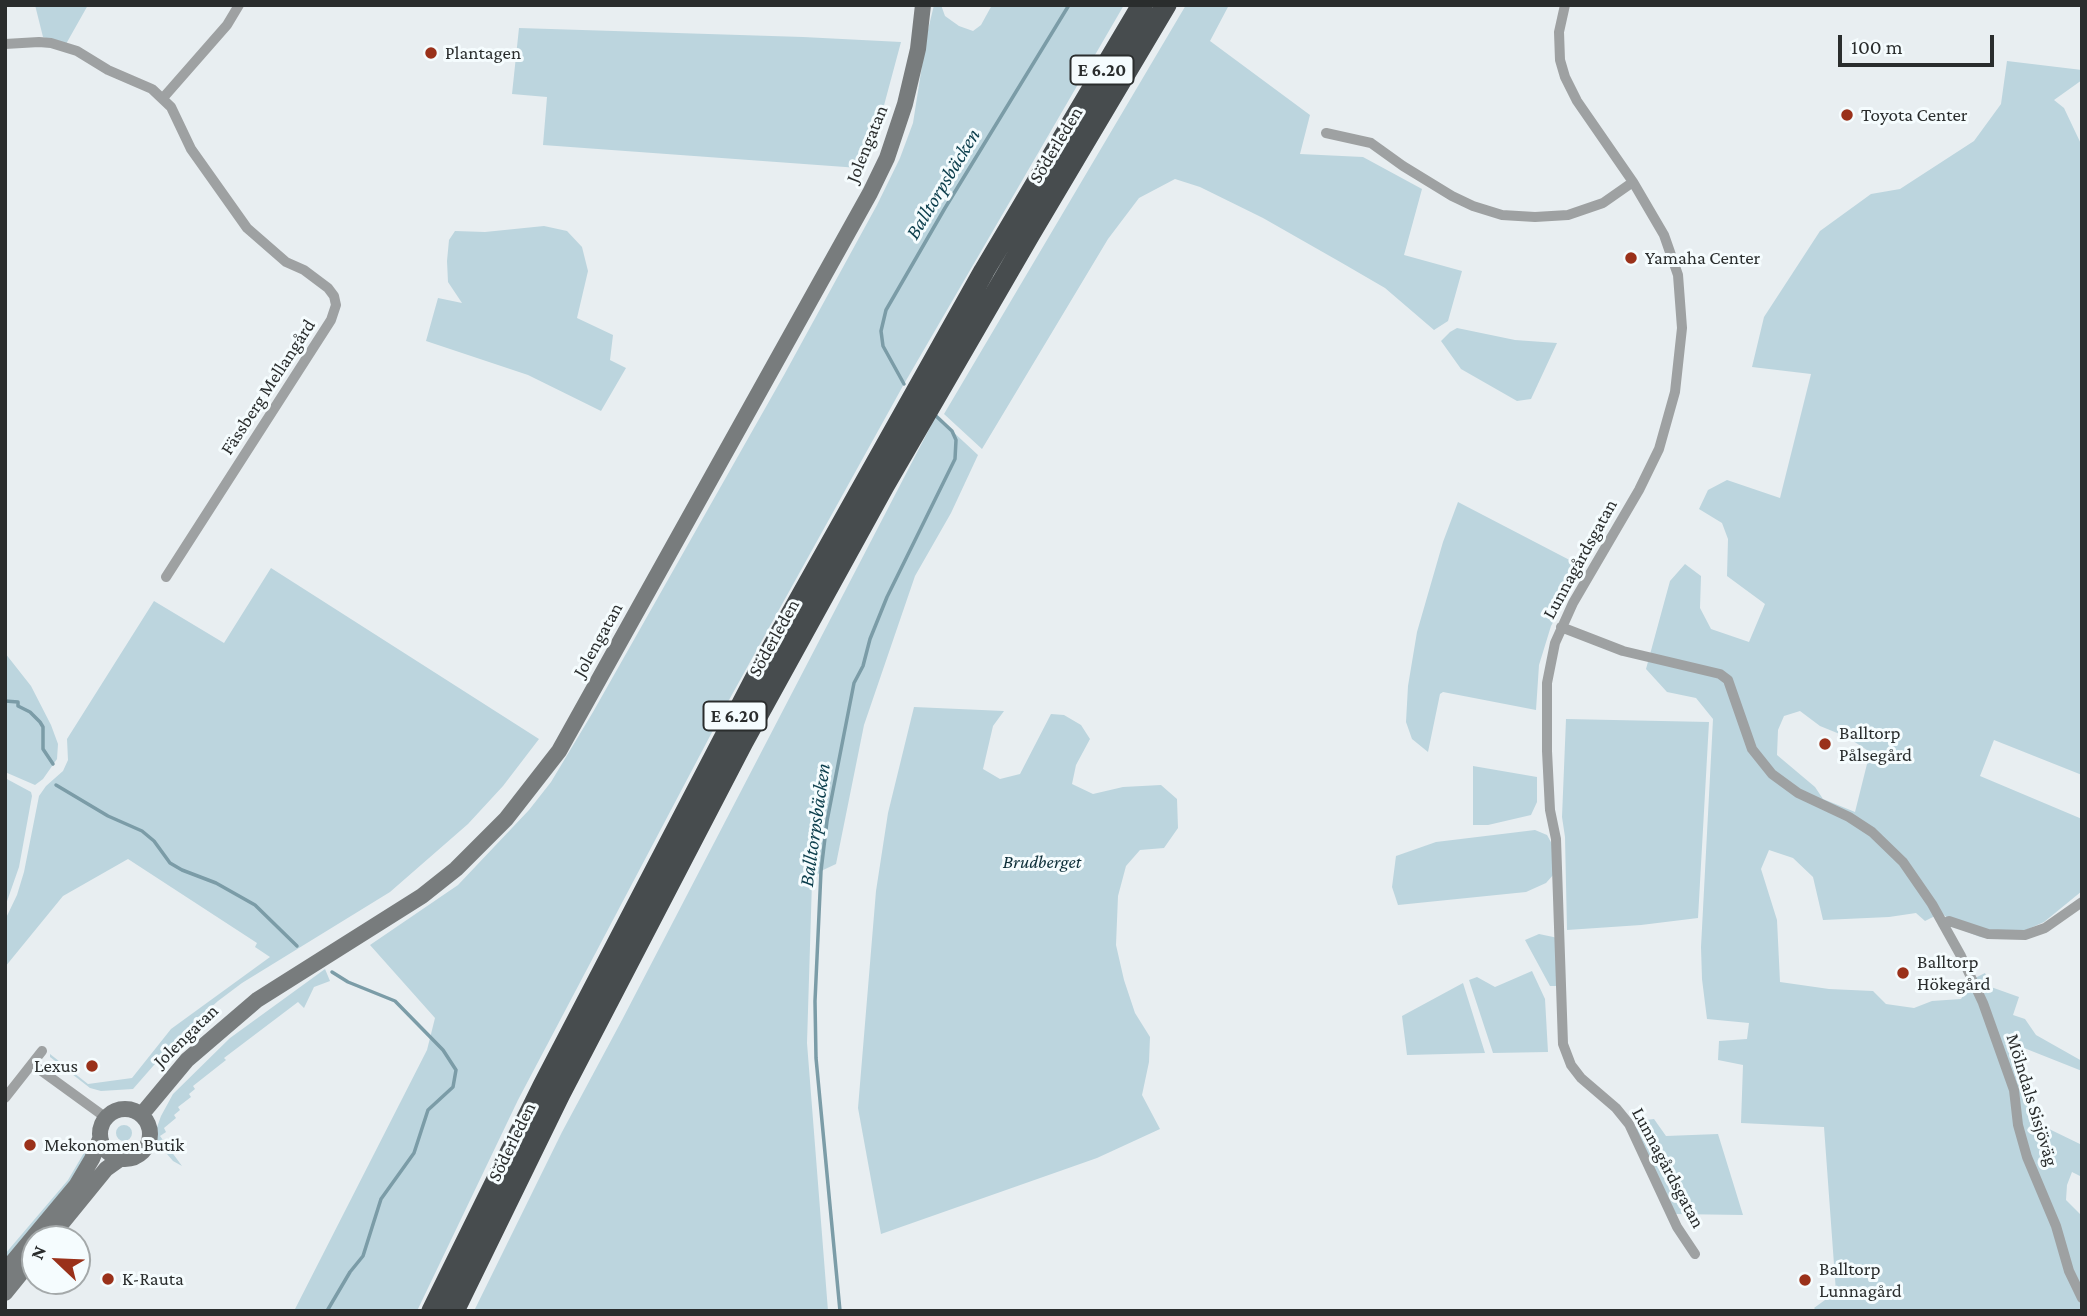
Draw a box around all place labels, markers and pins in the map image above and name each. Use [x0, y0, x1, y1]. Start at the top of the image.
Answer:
place label: Plantagen [445, 42, 521, 64]
marker: Plantagen [423, 45, 439, 61]
place label: Toyota Center [1861, 104, 1967, 126]
marker: Toyota Center [1839, 107, 1855, 123]
place label: Yamaha Center [1645, 247, 1760, 269]
marker: Yamaha Center [1623, 250, 1639, 266]
place label: Balltorp Pålsegård [1839, 722, 1912, 766]
marker: Balltorp Pålsegård [1817, 736, 1833, 752]
place label: Balltorp Hökegård [1917, 951, 1990, 995]
marker: Balltorp Hökegård [1895, 965, 1911, 981]
place label: Lexus [34, 1055, 78, 1077]
marker: Lexus [84, 1058, 100, 1074]
place label: Mekonomen Butik [44, 1134, 184, 1156]
marker: Mekonomen Butik [22, 1137, 38, 1153]
place label: Balltorp Lunnagård [1819, 1258, 1902, 1302]
place label: K-Rauta [122, 1268, 184, 1290]
marker: K-Rauta [100, 1271, 116, 1287]
marker: Balltorp Lunnagård [1797, 1272, 1813, 1288]

